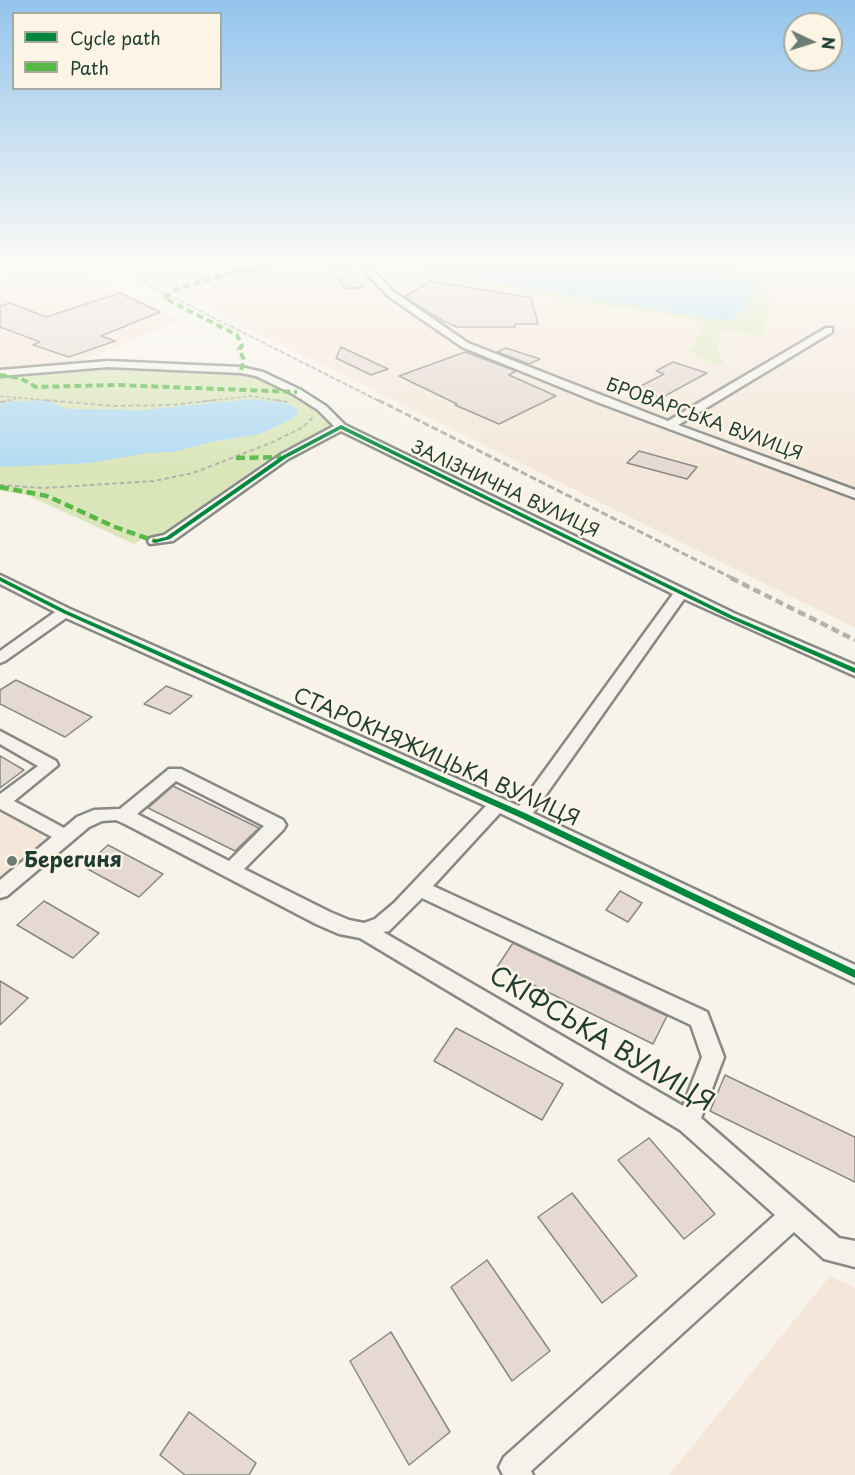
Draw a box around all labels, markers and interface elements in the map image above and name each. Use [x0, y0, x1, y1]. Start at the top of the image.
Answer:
legend [12, 12, 222, 90]
north arrow [783, 12, 843, 72]
text: Cycle path [70, 24, 161, 51]
text: N [817, 36, 841, 50]
text: Path [70, 54, 109, 81]
street label: БРОВАРСЬКА ВУЛИЦЯ [603, 374, 805, 466]
street label: ЗАЛІЗНИЧНА ВУЛИЦЯ [408, 437, 602, 543]
street label: СТАРОКНЯЖИЦЬКА ВУЛИЦЯ [289, 683, 583, 833]
place label: Берегиня [24, 848, 122, 874]
marker: Берегиня [5, 854, 19, 868]
street label: СКІФСЬКА ВУЛИЦЯ [483, 961, 719, 1119]

